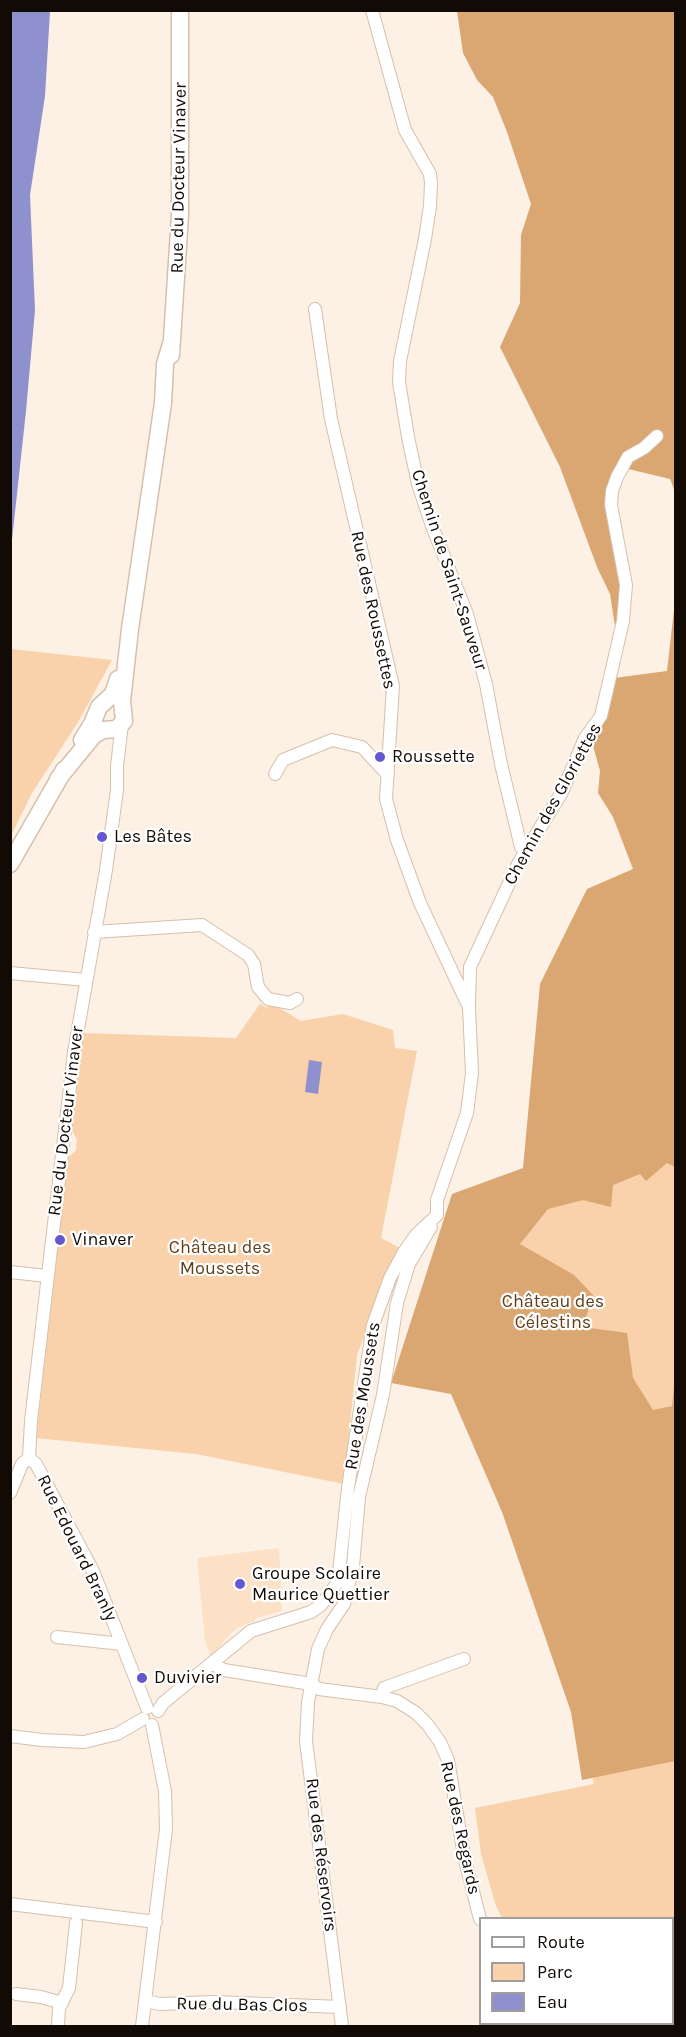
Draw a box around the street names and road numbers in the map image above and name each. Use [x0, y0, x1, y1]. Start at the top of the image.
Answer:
street label: Rue du Docteur Vinaver [167, 82, 191, 274]
street label: Chemin de Saint-Sauveur [406, 467, 492, 673]
street label: Rue des Roussettes [346, 529, 400, 691]
street label: Chemin des Gloriettes [499, 719, 607, 889]
street label: Rue du Docteur Vinaver [44, 1025, 88, 1217]
street label: Rue des Moussets [341, 1321, 385, 1471]
street label: Rue Edouard Branly [32, 1471, 122, 1625]
street label: Rue des Regards [435, 1759, 485, 1897]
street label: Rue des Réservoirs [301, 1777, 341, 1933]
street label: Rue du Bas Clos [176, 1993, 308, 2017]

